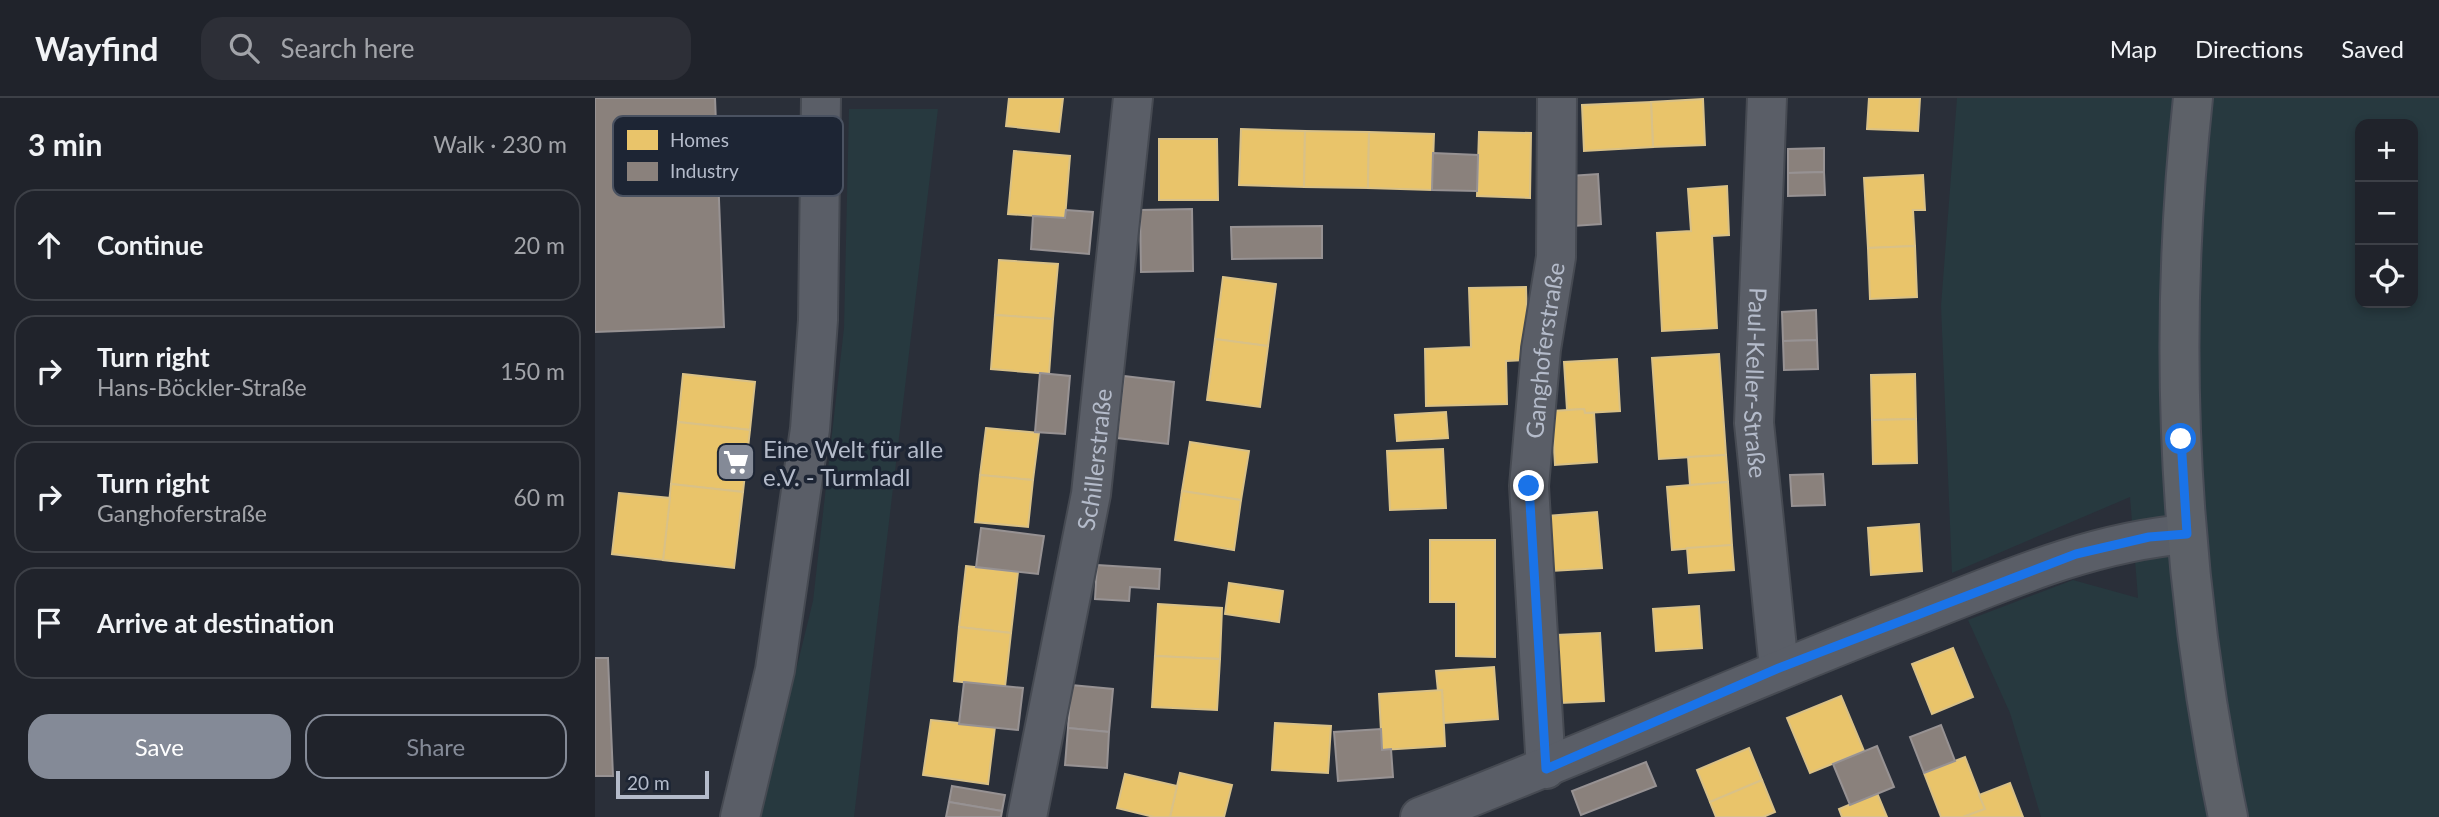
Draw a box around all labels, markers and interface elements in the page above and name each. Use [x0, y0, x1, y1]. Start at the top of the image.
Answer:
search box [201, 17, 691, 80]
text: Wayfind [35, 28, 159, 68]
icon: search [225, 29, 263, 67]
text: Search here [281, 32, 415, 64]
text: Map [2110, 34, 2157, 63]
text: Directions [2195, 34, 2303, 63]
text: Saved [2341, 34, 2404, 63]
legend [613, 116, 843, 196]
map controls [2355, 119, 2418, 308]
button: + [2355, 119, 2418, 182]
text: 3 min [28, 126, 102, 162]
text: Homes [670, 128, 729, 151]
text: Walk · 230 m [433, 130, 567, 158]
text: Industry [670, 159, 739, 182]
button: − [2355, 182, 2418, 245]
icon: ahead [30, 226, 68, 264]
text: Continue [97, 229, 203, 261]
text: 20 m [514, 231, 565, 259]
button: locate [2355, 245, 2418, 308]
street label: Ganghoferstraße [1519, 260, 1569, 440]
street label: Paul-Keller-Straße [1740, 287, 1774, 479]
text: Turn right [97, 341, 210, 373]
icon: right [30, 352, 68, 390]
text: 150 m [500, 357, 565, 385]
text: Hans-Böckler-Straße [97, 373, 307, 401]
street label: Schillerstraße [1070, 387, 1117, 533]
route start [2165, 423, 2196, 454]
place label: Eine Welt für alle e.V. - Turmladl [763, 434, 943, 491]
supermarket icon: Eine Welt für alle e.V. - Turmladl [715, 441, 757, 483]
text: Turn right [97, 467, 210, 499]
route end [1513, 470, 1544, 501]
icon: right [30, 478, 68, 516]
text: 60 m [514, 483, 565, 511]
text: Ganghoferstraße [97, 499, 267, 527]
icon: arrive [30, 604, 68, 642]
text: Arrive at destination [97, 607, 334, 639]
button: Save [28, 714, 291, 779]
button: Share [305, 714, 567, 779]
scale bar [616, 768, 709, 800]
text: 20 m [627, 771, 670, 794]

